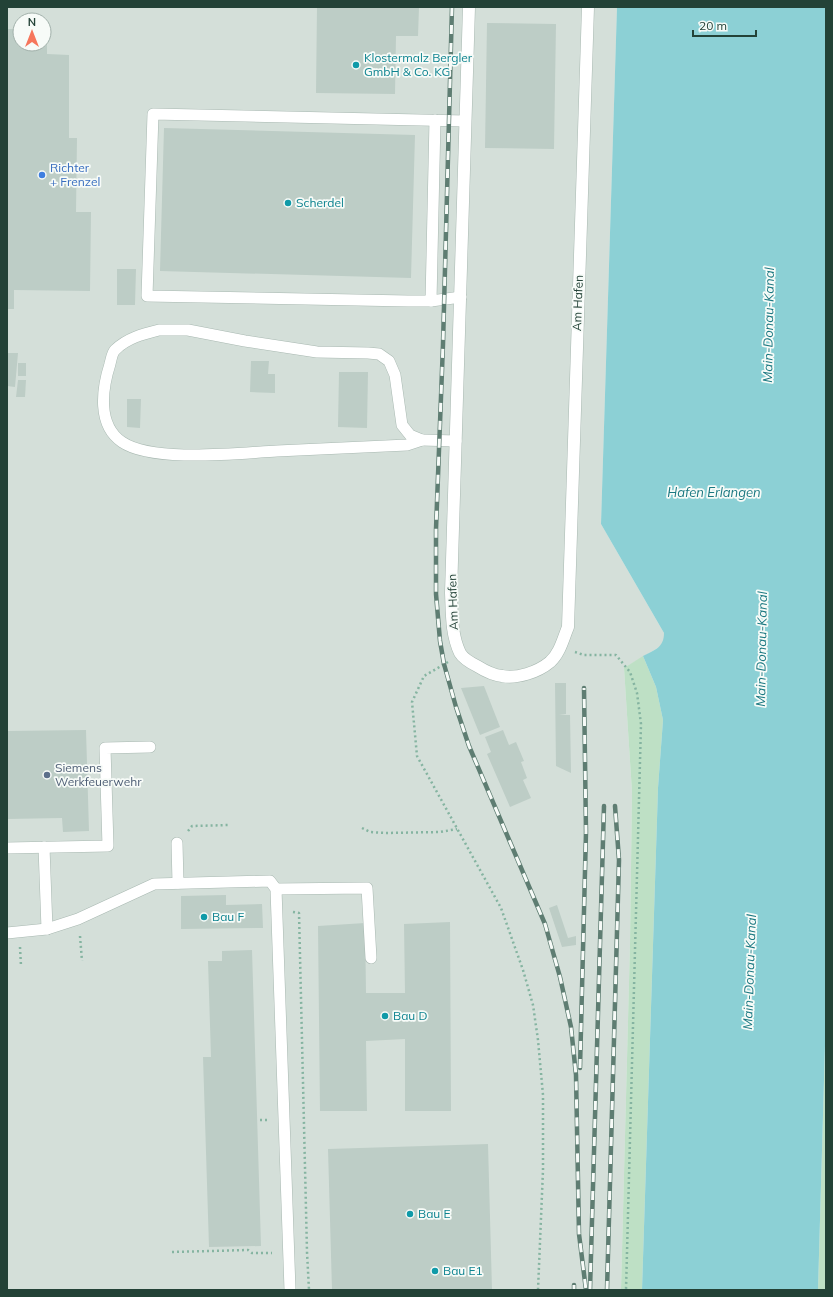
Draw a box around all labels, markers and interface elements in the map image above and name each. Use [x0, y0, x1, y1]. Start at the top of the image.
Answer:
north arrow [12, 12, 52, 52]
scale bar [693, 12, 756, 38]
text: N [28, 15, 36, 29]
text: 20 m [699, 18, 727, 33]
place label: Klostermalz Bergler GmbH & Co. KG [364, 50, 473, 79]
marker: Klostermalz Bergler GmbH & Co. KG [351, 60, 361, 70]
place label: Richter + Frenzel [50, 160, 100, 189]
marker: Richter + Frenzel [37, 170, 47, 180]
place label: Scherdel [296, 195, 344, 210]
marker: Scherdel [283, 198, 293, 208]
water label: Main-Donau-Kanal [759, 266, 777, 383]
street label: Am Hafen [569, 275, 586, 331]
water label: Hafen Erlangen [667, 484, 761, 500]
street label: Am Hafen [444, 574, 461, 630]
water label: Main-Donau-Kanal [752, 590, 770, 707]
place label: Siemens Werkfeuerwehr [55, 760, 142, 789]
marker: Siemens Werkfeuerwehr [42, 770, 52, 780]
place label: Bau F [212, 909, 244, 924]
marker: Bau F [199, 912, 209, 922]
water label: Main-Donau-Kanal [739, 913, 759, 1030]
place label: Bau D [393, 1008, 427, 1023]
marker: Bau D [380, 1011, 390, 1021]
place label: Bau E [418, 1206, 450, 1221]
marker: Bau E [405, 1209, 415, 1219]
place label: Bau E1 [443, 1263, 483, 1278]
marker: Bau E1 [430, 1266, 440, 1276]

